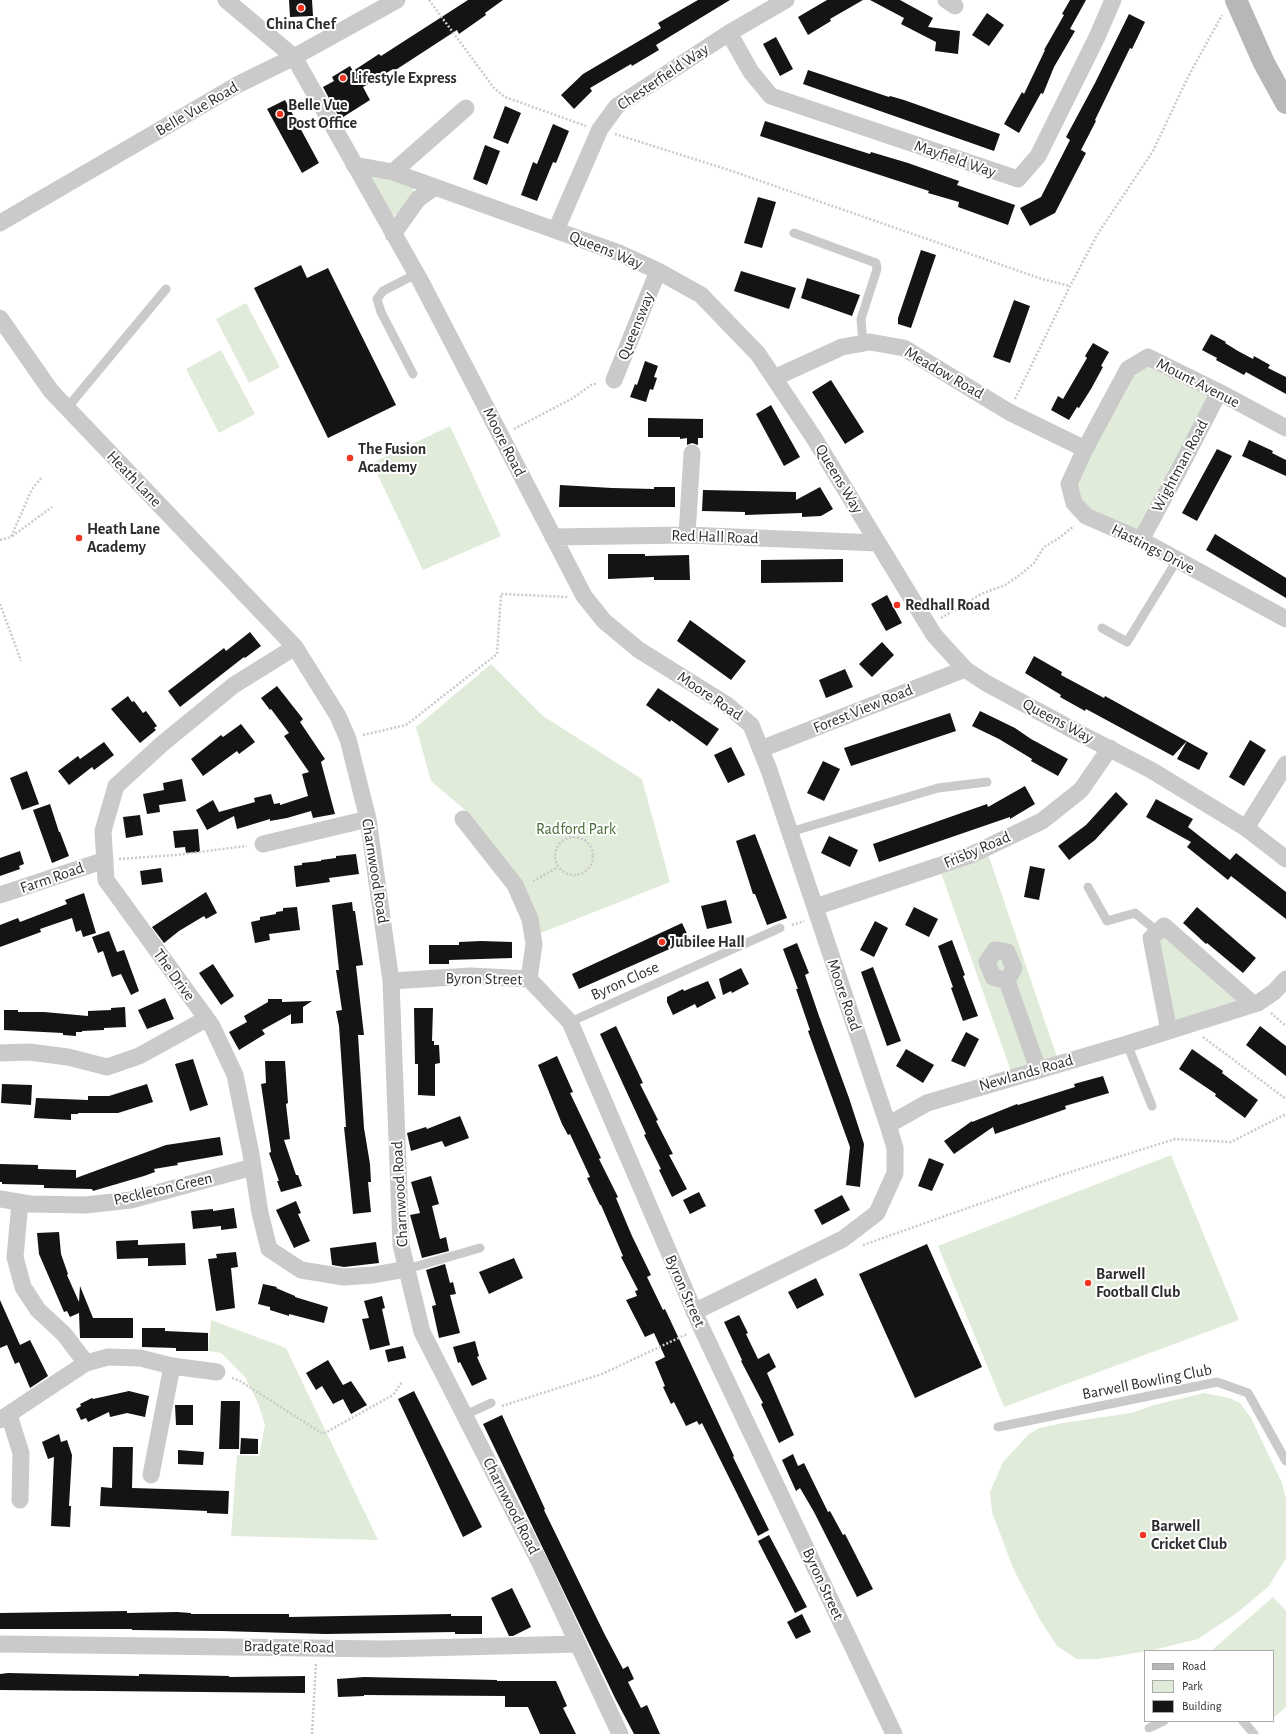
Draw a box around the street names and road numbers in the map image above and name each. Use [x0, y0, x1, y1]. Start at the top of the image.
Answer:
street label: Chesterfield Way [614, 39, 712, 115]
street label: Belle Vue Road [152, 78, 242, 140]
street label: Mayfield Way [912, 136, 998, 182]
street label: Queens Way [567, 227, 645, 273]
street label: Queensway [614, 289, 658, 363]
street label: Meadow Road [901, 343, 987, 403]
street label: Mount Avenue [1153, 354, 1243, 412]
street label: Moore Road [478, 404, 530, 480]
street label: Wightman Road [1148, 416, 1212, 516]
street label: Queens Way [811, 441, 867, 517]
street label: Heath Lane [102, 447, 166, 511]
street label: Hastings Drive [1108, 520, 1198, 578]
street label: Red Hall Road [671, 526, 759, 548]
street label: Moore Road [674, 667, 746, 725]
street label: Forest View Road [810, 680, 916, 738]
street label: Queens Way [1019, 694, 1097, 748]
street label: Charnwood Road [357, 817, 393, 925]
street label: Frisby Road [941, 827, 1013, 873]
street label: Farm Road [18, 858, 86, 898]
street label: The Drive [149, 945, 199, 1005]
street label: Moore Road [823, 956, 865, 1034]
street label: Byron Close [588, 957, 662, 1005]
street label: Byron Street [445, 969, 523, 989]
street label: Newlands Road [977, 1050, 1075, 1096]
street label: Charnwood Road [388, 1141, 412, 1247]
street label: Peckleton Green [112, 1168, 214, 1210]
street label: Byron Street [661, 1252, 709, 1330]
street label: Barwell Bowling Club [1081, 1360, 1213, 1404]
street label: Charnwood Road [478, 1454, 544, 1558]
street label: Byron Street [798, 1545, 848, 1623]
street label: Bradgate Road [243, 1637, 335, 1657]

